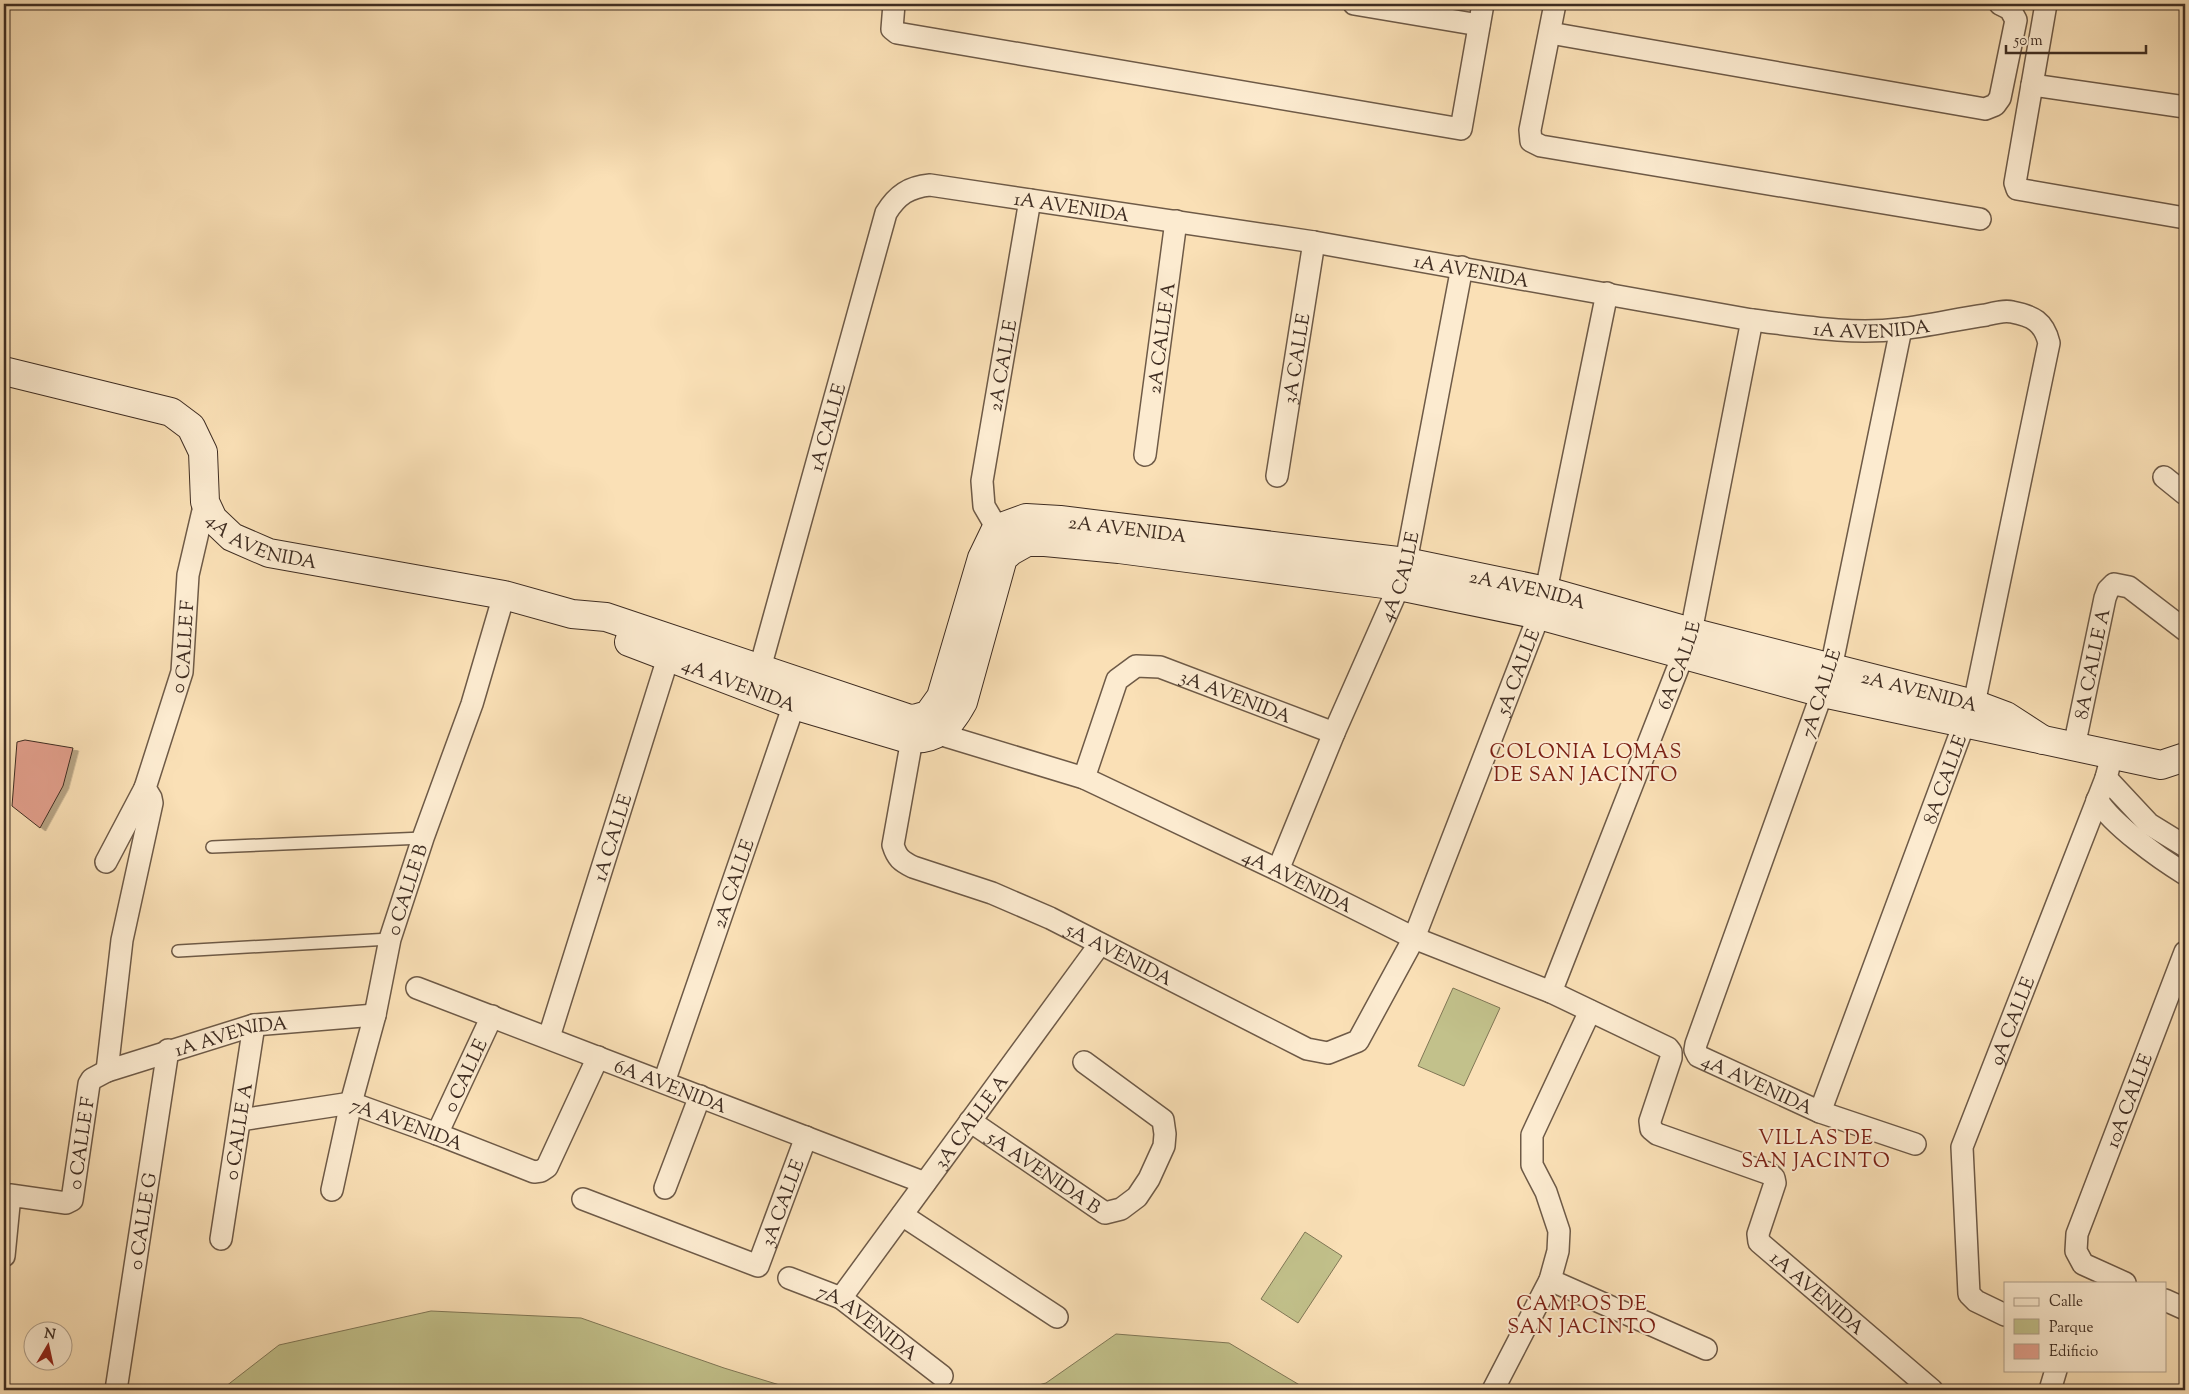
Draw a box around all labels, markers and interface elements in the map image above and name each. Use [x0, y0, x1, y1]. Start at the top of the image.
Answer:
scale bar [2006, 22, 2146, 54]
text: 50 m [2013, 31, 2043, 52]
street label: 1A AVENIDA [1012, 187, 1132, 231]
street label: 1A AVENIDA [1412, 249, 1532, 296]
street label: 2A CALLE A [1142, 280, 1184, 396]
street label: 3A CALLE [1278, 311, 1319, 406]
street label: 1A AVENIDA [1812, 314, 1933, 347]
street label: 2A CALLE [983, 317, 1025, 414]
street label: 1A CALLE [804, 380, 854, 475]
street label: 4A AVENIDA [199, 508, 320, 577]
street label: 2A AVENIDA [1067, 510, 1189, 551]
street label: 4A CALLE [1374, 529, 1428, 627]
street label: 2A AVENIDA [1466, 564, 1589, 618]
street label: 0 CALLE F [165, 599, 202, 697]
street label: 8A CALLE A [2069, 606, 2119, 722]
street label: 6A CALLE [1652, 618, 1709, 714]
street label: 5A CALLE [1490, 625, 1548, 720]
street label: 7A CALLE [1795, 645, 1850, 742]
street label: 4A AVENIDA [678, 652, 800, 721]
street label: 3A AVENIDA [1175, 665, 1295, 732]
street label: 2A AVENIDA [1858, 665, 1980, 720]
street label: 8A CALLE [1918, 731, 1975, 828]
district label: COLONIA LOMAS DE SAN JACINTO [1489, 739, 1683, 791]
street label: 1A CALLE [588, 791, 641, 885]
street label: 2A CALLE [707, 836, 763, 933]
street label: 0 CALLE B [381, 841, 436, 939]
street label: 4A AVENIDA [1237, 844, 1357, 921]
street label: 5A AVENIDA [1059, 917, 1177, 994]
street label: 9A CALLE [1984, 973, 2043, 1070]
street label: 1A AVENIDA [172, 1011, 289, 1065]
street label: 0 CALLE [438, 1034, 496, 1117]
street label: 4A AVENIDA [1697, 1048, 1817, 1123]
street label: 10A CALLE [2100, 1050, 2161, 1152]
street label: 6A AVENIDA [610, 1054, 731, 1122]
street label: 3A CALLE A [929, 1069, 1016, 1176]
street label: 0 CALLE A [219, 1081, 261, 1182]
street label: 7A AVENIDA [346, 1093, 467, 1159]
street label: 0 CALLE F [63, 1095, 103, 1192]
street label: 5A AVENIDA B [980, 1125, 1105, 1222]
district label: VILLAS DE SAN JACINTO [1741, 1125, 1891, 1177]
street label: 3A CALLE [755, 1155, 813, 1251]
street label: 0 CALLE G [124, 1171, 165, 1272]
street label: 1A AVENIDA [1763, 1246, 1870, 1343]
street label: 7A AVENIDA [813, 1279, 923, 1369]
legend [2004, 1282, 2166, 1372]
district label: CAMPOS DE SAN JACINTO [1507, 1291, 1657, 1343]
text: Calle [2049, 1292, 2083, 1313]
text: Parque [2049, 1318, 2093, 1339]
north arrow [22, 1322, 72, 1372]
text: N [43, 1324, 57, 1346]
text: Edificio [2049, 1342, 2098, 1363]

